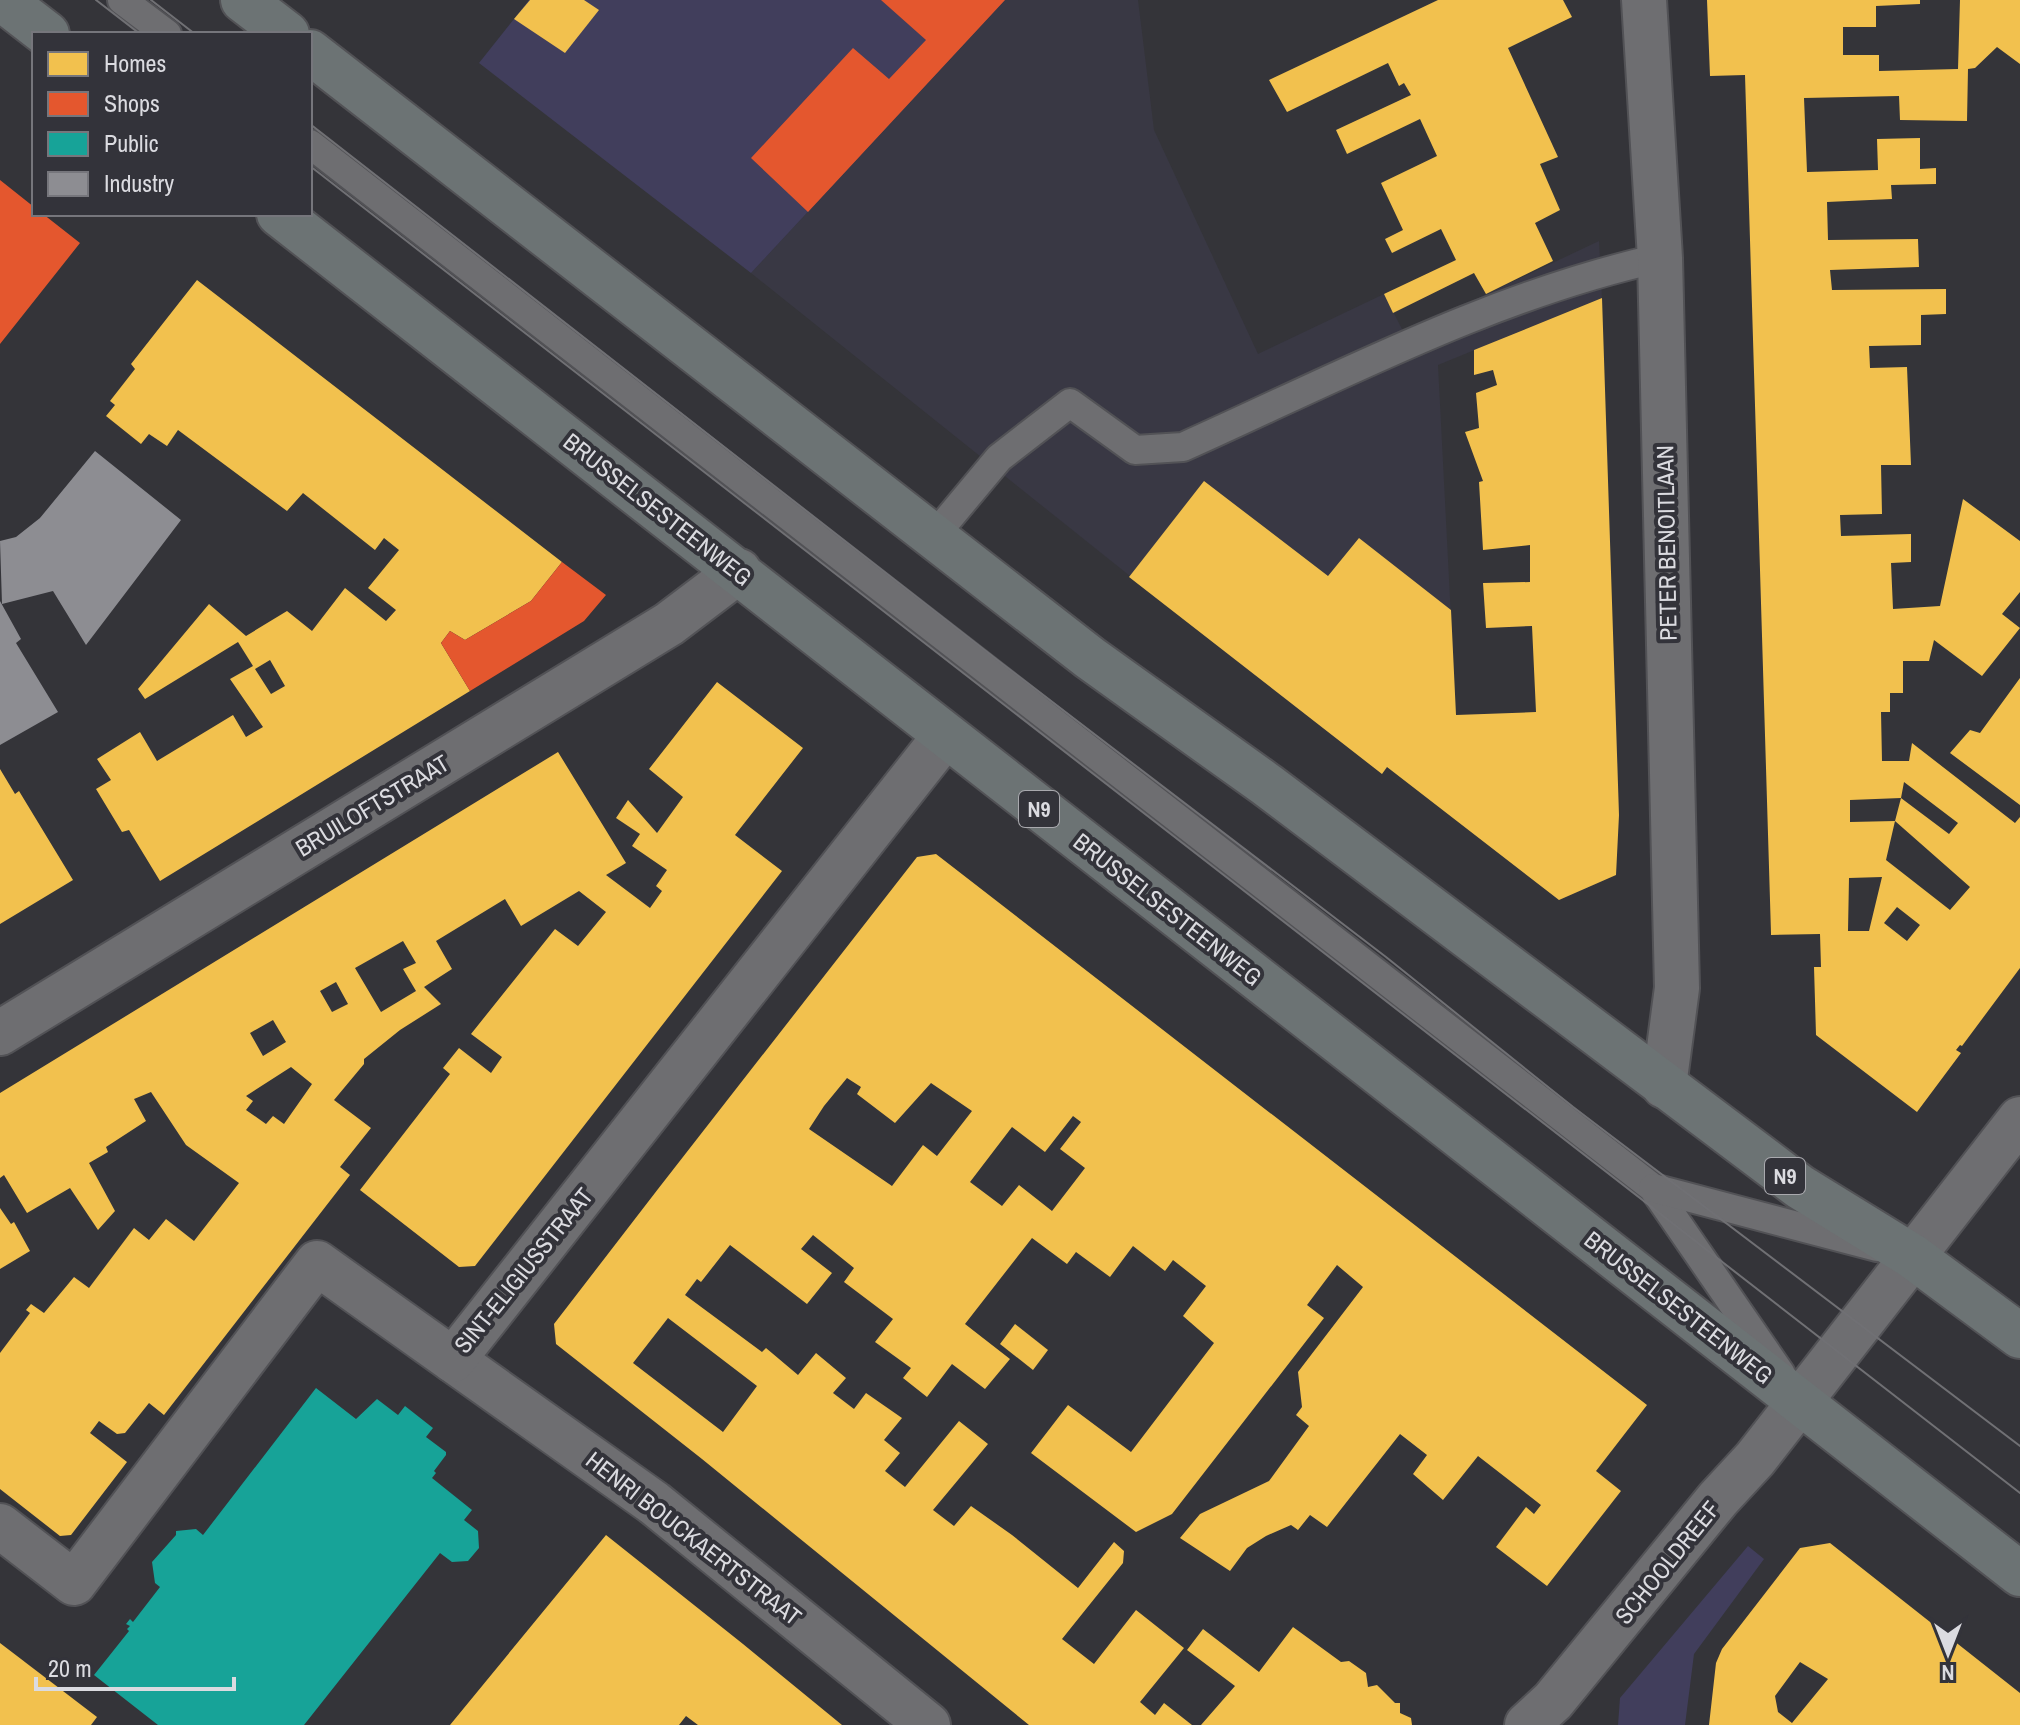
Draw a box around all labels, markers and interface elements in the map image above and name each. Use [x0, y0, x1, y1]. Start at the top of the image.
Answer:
legend [32, 32, 312, 216]
text: Homes [104, 47, 166, 79]
text: Shops [104, 87, 160, 119]
text: Public [104, 127, 159, 159]
text: Industry [104, 167, 174, 199]
street label: BRUSSELSESTEENWEG [557, 425, 759, 593]
street label: PETER BENOITLAAN [1648, 445, 1684, 641]
street label: BRUILOFTSTRAAT [289, 747, 455, 863]
road number: N9 [1019, 791, 1059, 827]
street label: BRUSSELSESTEENWEG [1067, 825, 1269, 993]
road number: N9 [1765, 1158, 1805, 1194]
street label: SINT-ELIGIUSSTRAAT [446, 1181, 600, 1359]
street label: BRUSSELSESTEENWEG [1578, 1223, 1780, 1391]
street label: HENRI BOUCKAERTSTRAAT [580, 1444, 808, 1632]
street label: SCHOOLDREEF [1607, 1494, 1727, 1630]
north arrow [1908, 1613, 1988, 1693]
scale bar [36, 1641, 234, 1691]
text: 20 m [48, 1652, 92, 1684]
text: N [1941, 1658, 1955, 1688]

